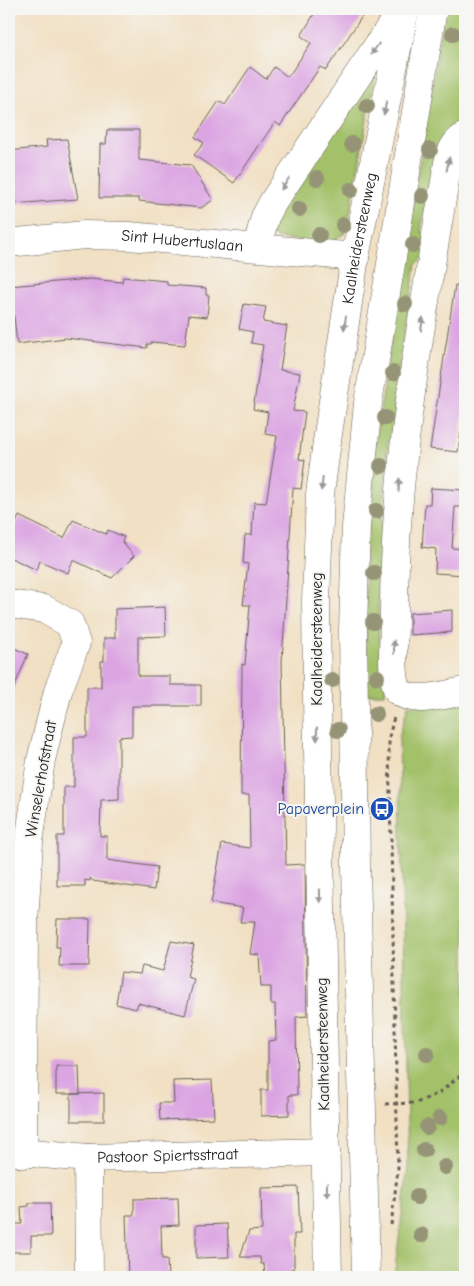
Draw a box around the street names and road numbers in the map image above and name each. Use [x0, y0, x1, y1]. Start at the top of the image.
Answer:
street label: Kaalheidersteenweg [339, 171, 381, 305]
street label: Sint Hubertuslaan [121, 227, 244, 256]
street label: Kaalheidersteenweg [308, 572, 326, 706]
street label: Winselerhofstraat [22, 719, 60, 839]
street label: Kaalheidersteenweg [313, 977, 333, 1111]
street label: Pastoor Spiertsstraat [97, 1145, 239, 1167]

